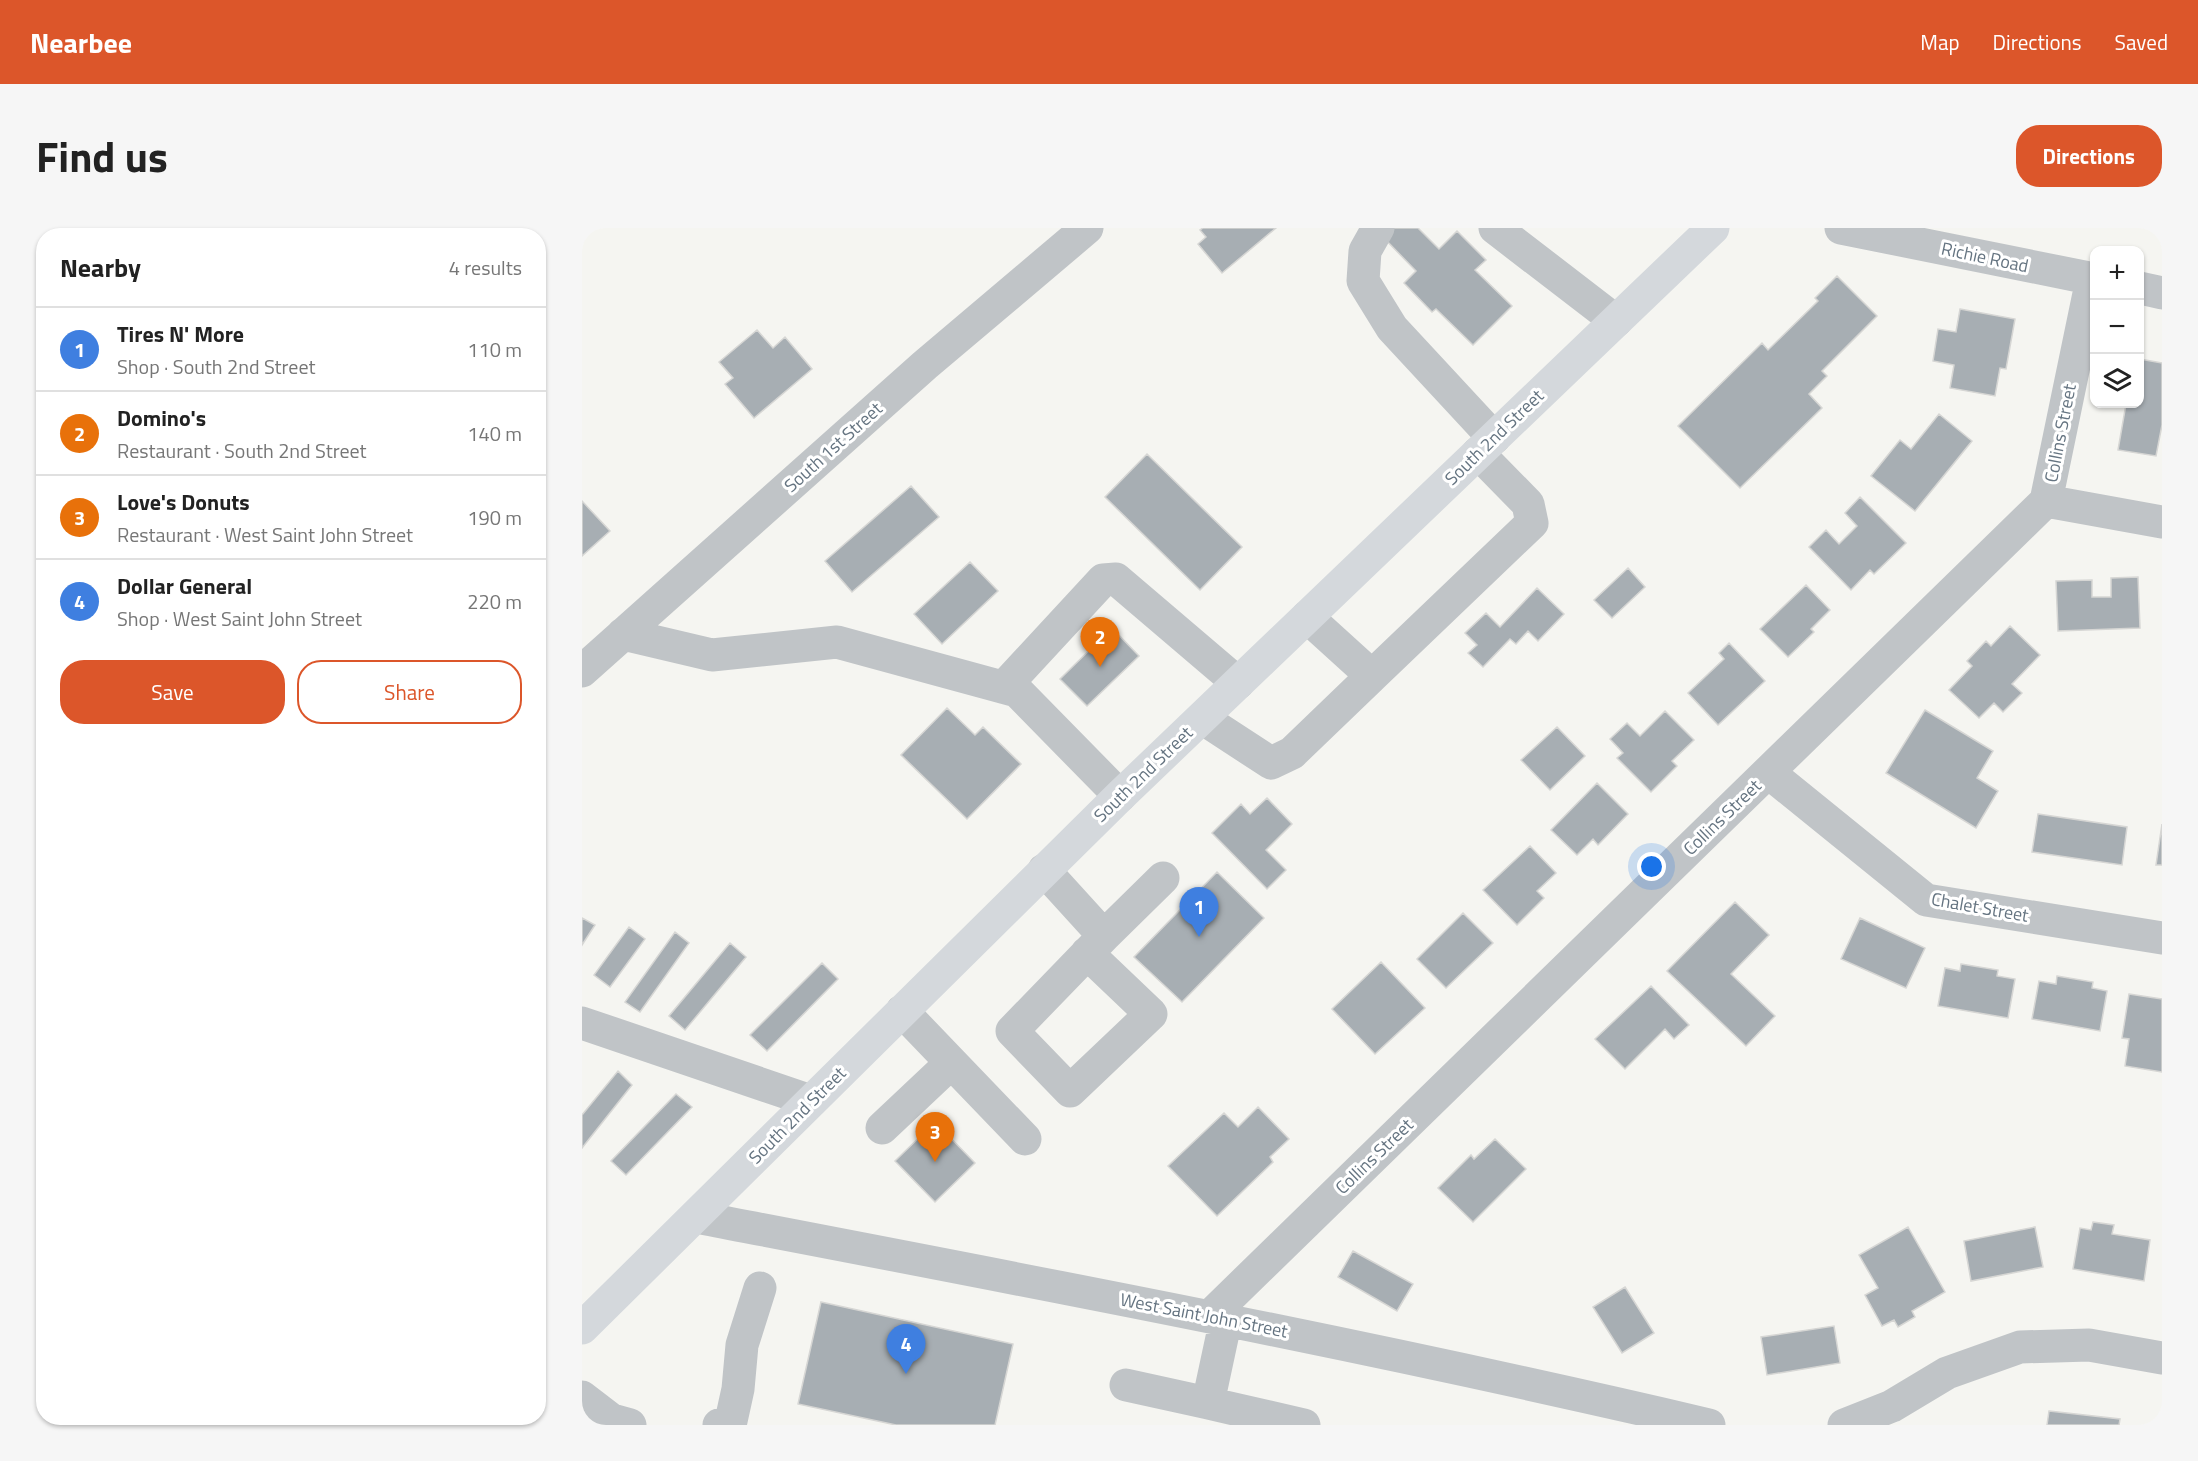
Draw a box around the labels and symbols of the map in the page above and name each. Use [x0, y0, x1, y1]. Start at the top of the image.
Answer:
street label: Richie Road [1939, 235, 2031, 279]
street label: Collins Street [2037, 381, 2083, 485]
street label: South 2nd Street [1438, 382, 1550, 491]
street label: South 1st Street [778, 395, 889, 498]
pin: 2 [1080, 618, 1120, 667]
street label: South 2nd Street [1087, 719, 1199, 828]
street label: Collins Street [1677, 772, 1768, 861]
your location [1637, 852, 1666, 881]
street label: Chalet Street [1929, 885, 2031, 929]
pin: 1 [1180, 888, 1218, 937]
street label: South 2nd Street [742, 1060, 852, 1170]
street label: Collins Street [1329, 1111, 1420, 1200]
pin: 3 [916, 1112, 954, 1162]
street label: West Saint John Street [1118, 1286, 1291, 1345]
pin: 4 [886, 1324, 926, 1374]

